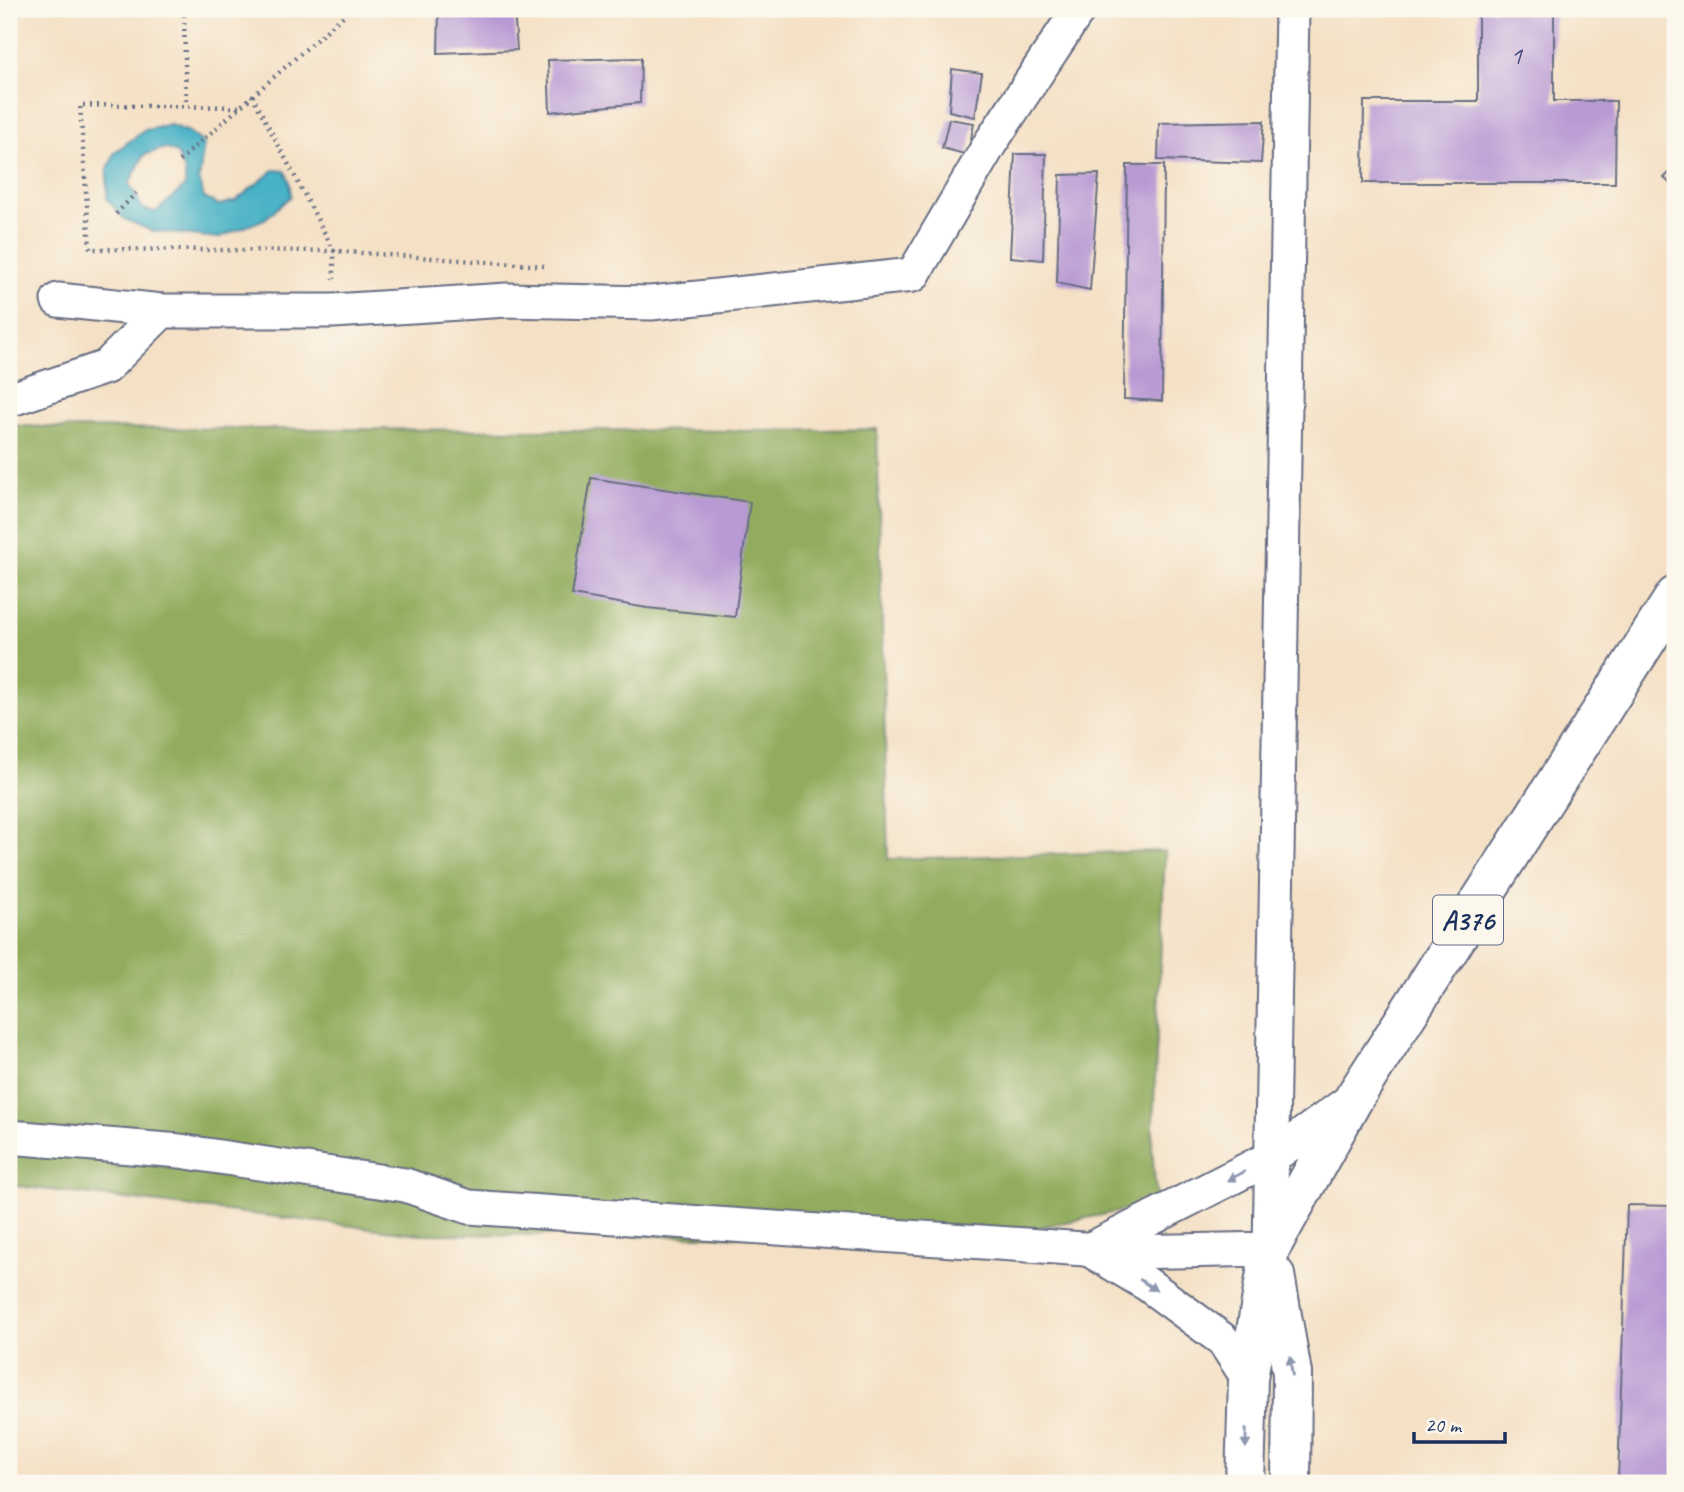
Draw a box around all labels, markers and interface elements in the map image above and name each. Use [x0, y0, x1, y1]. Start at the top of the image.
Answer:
house number: 1 [1510, 39, 1523, 72]
road number: A376 [1433, 895, 1503, 944]
one-way arrow [1226, 1170, 1246, 1181]
one-way arrow [1138, 1278, 1157, 1291]
one-way arrow [1285, 1355, 1296, 1377]
scale bar [1414, 1401, 1506, 1445]
text: 20 m [1425, 1412, 1463, 1438]
one-way arrow [1240, 1427, 1252, 1449]

